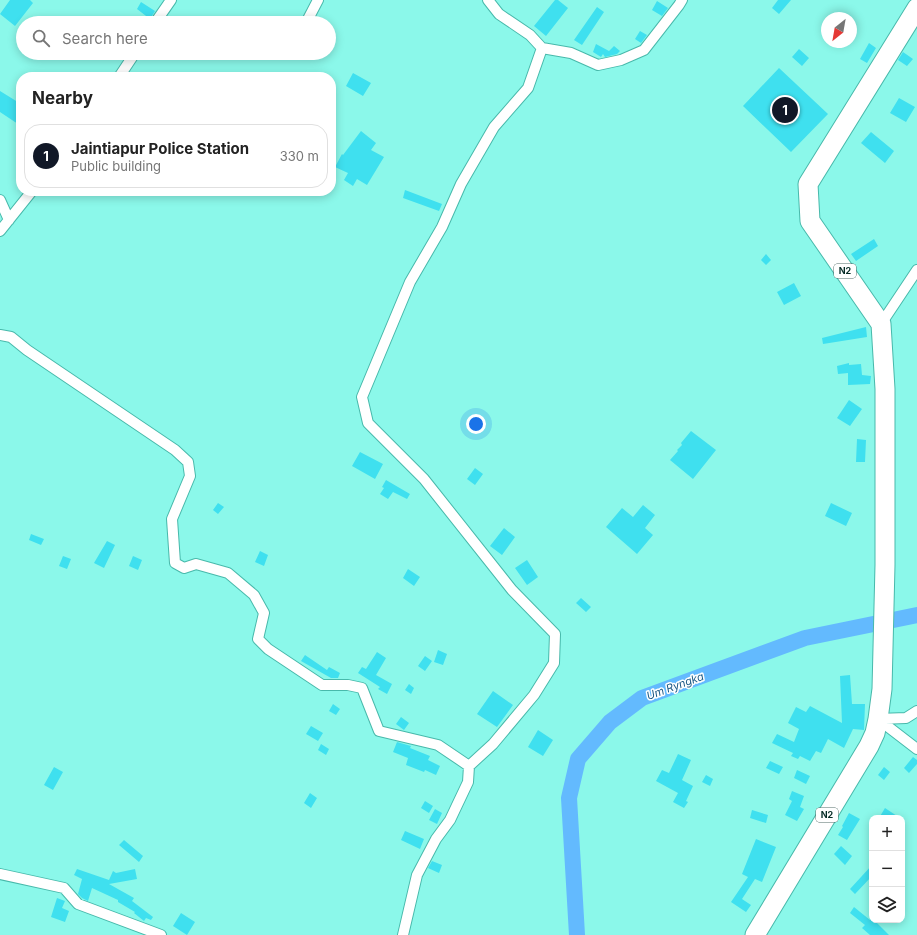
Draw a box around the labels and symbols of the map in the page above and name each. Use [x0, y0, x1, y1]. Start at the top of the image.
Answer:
north arrow [821, 12, 857, 48]
pin: 1 [772, 95, 798, 125]
road number: N2 [834, 264, 856, 278]
your location [466, 414, 486, 434]
water label: Um Ryngka [644, 669, 706, 703]
road number: N2 [816, 808, 838, 822]

